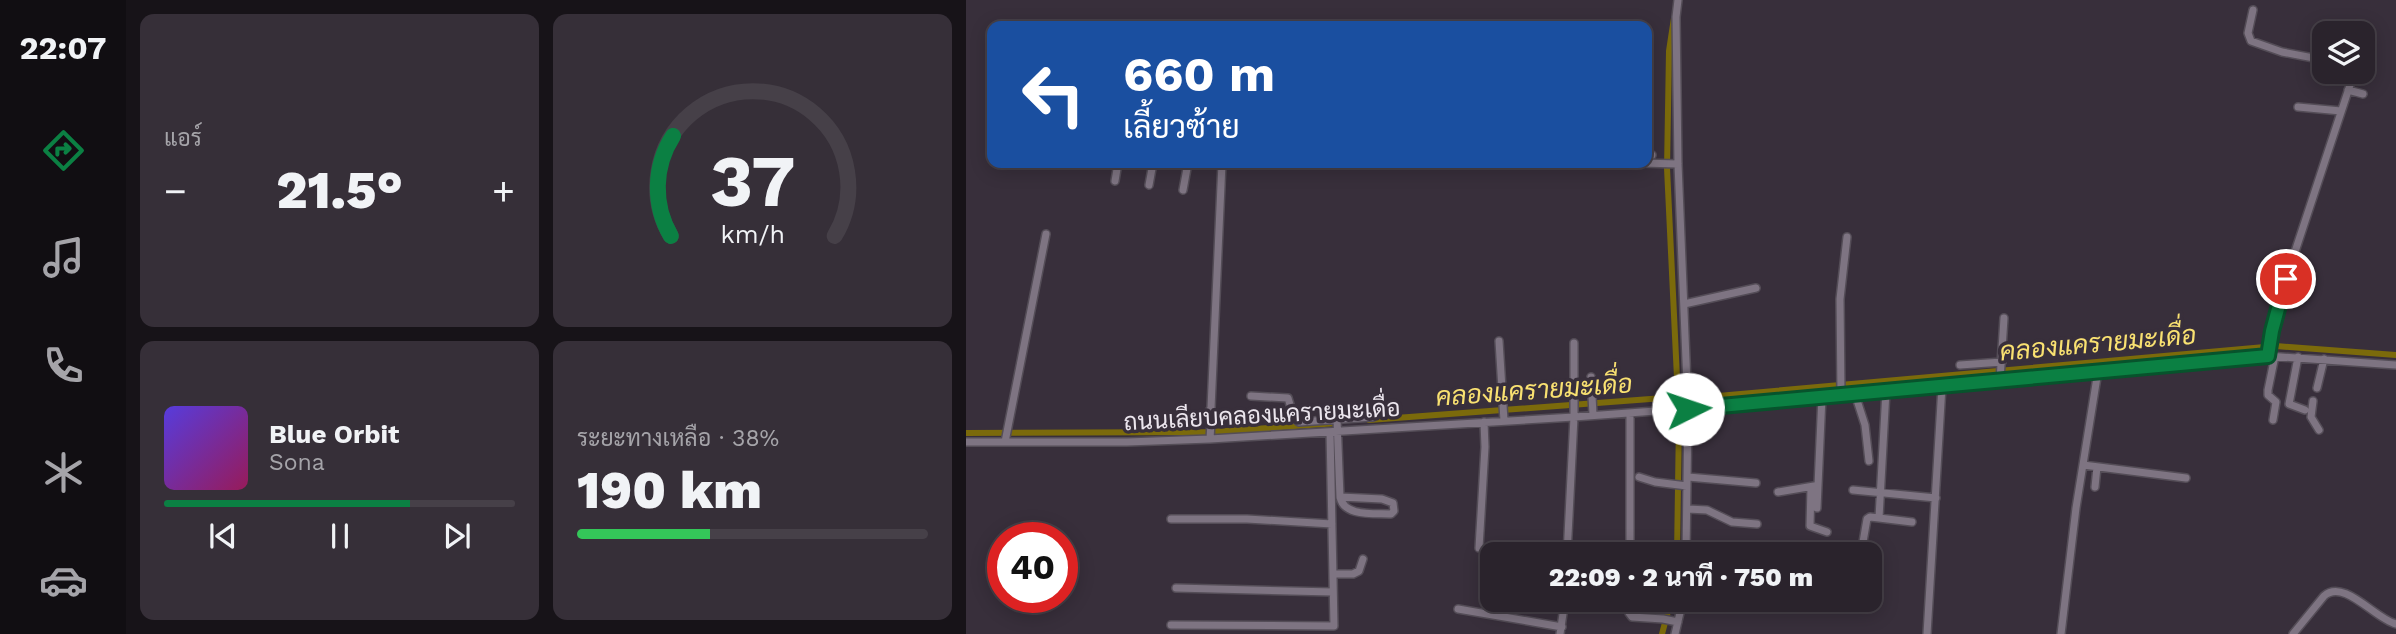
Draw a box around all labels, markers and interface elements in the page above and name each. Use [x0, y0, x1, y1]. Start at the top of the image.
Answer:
map controls [2312, 21, 2375, 84]
button: layers [2312, 21, 2375, 84]
text: 22:07 [19, 29, 107, 67]
text: 660 m [1123, 45, 1275, 103]
icon: left [1008, 49, 1099, 140]
text: เลี้ยวซ้าย [1123, 108, 1240, 146]
text: แอร์ [164, 125, 202, 152]
icon: directions [39, 126, 88, 175]
text: 37 [710, 139, 795, 225]
text: 21.5° [276, 160, 403, 221]
text: − [164, 169, 187, 213]
text: + [492, 169, 515, 213]
text: km/h [720, 220, 785, 249]
icon: music [39, 233, 88, 282]
pin [2256, 249, 2316, 309]
icon: arrive [2267, 260, 2305, 298]
water label: คลองแครายมะเดื่อ [1998, 312, 2198, 367]
icon: phone [39, 341, 88, 390]
water label: คลองแครายมะเดื่อ [1434, 361, 1633, 412]
position arrow [1651, 372, 1725, 446]
street label: ถนนเลียบคลองแครายมะเดื่อ [1123, 387, 1401, 436]
text: Blue Orbit [269, 419, 399, 449]
text: ระยะทางเหลือ · 38% [577, 425, 779, 452]
icon: climate [39, 448, 88, 497]
text: Sona [269, 449, 325, 476]
text: 190 km [577, 460, 762, 521]
icon: previous [204, 517, 242, 555]
icon: pause [321, 517, 359, 555]
icon: next [438, 517, 476, 555]
speed limit sign: 40 [987, 522, 1078, 613]
icon: car [39, 556, 88, 605]
text: 22:09 · 2 นาที · 750 m [1549, 562, 1813, 592]

